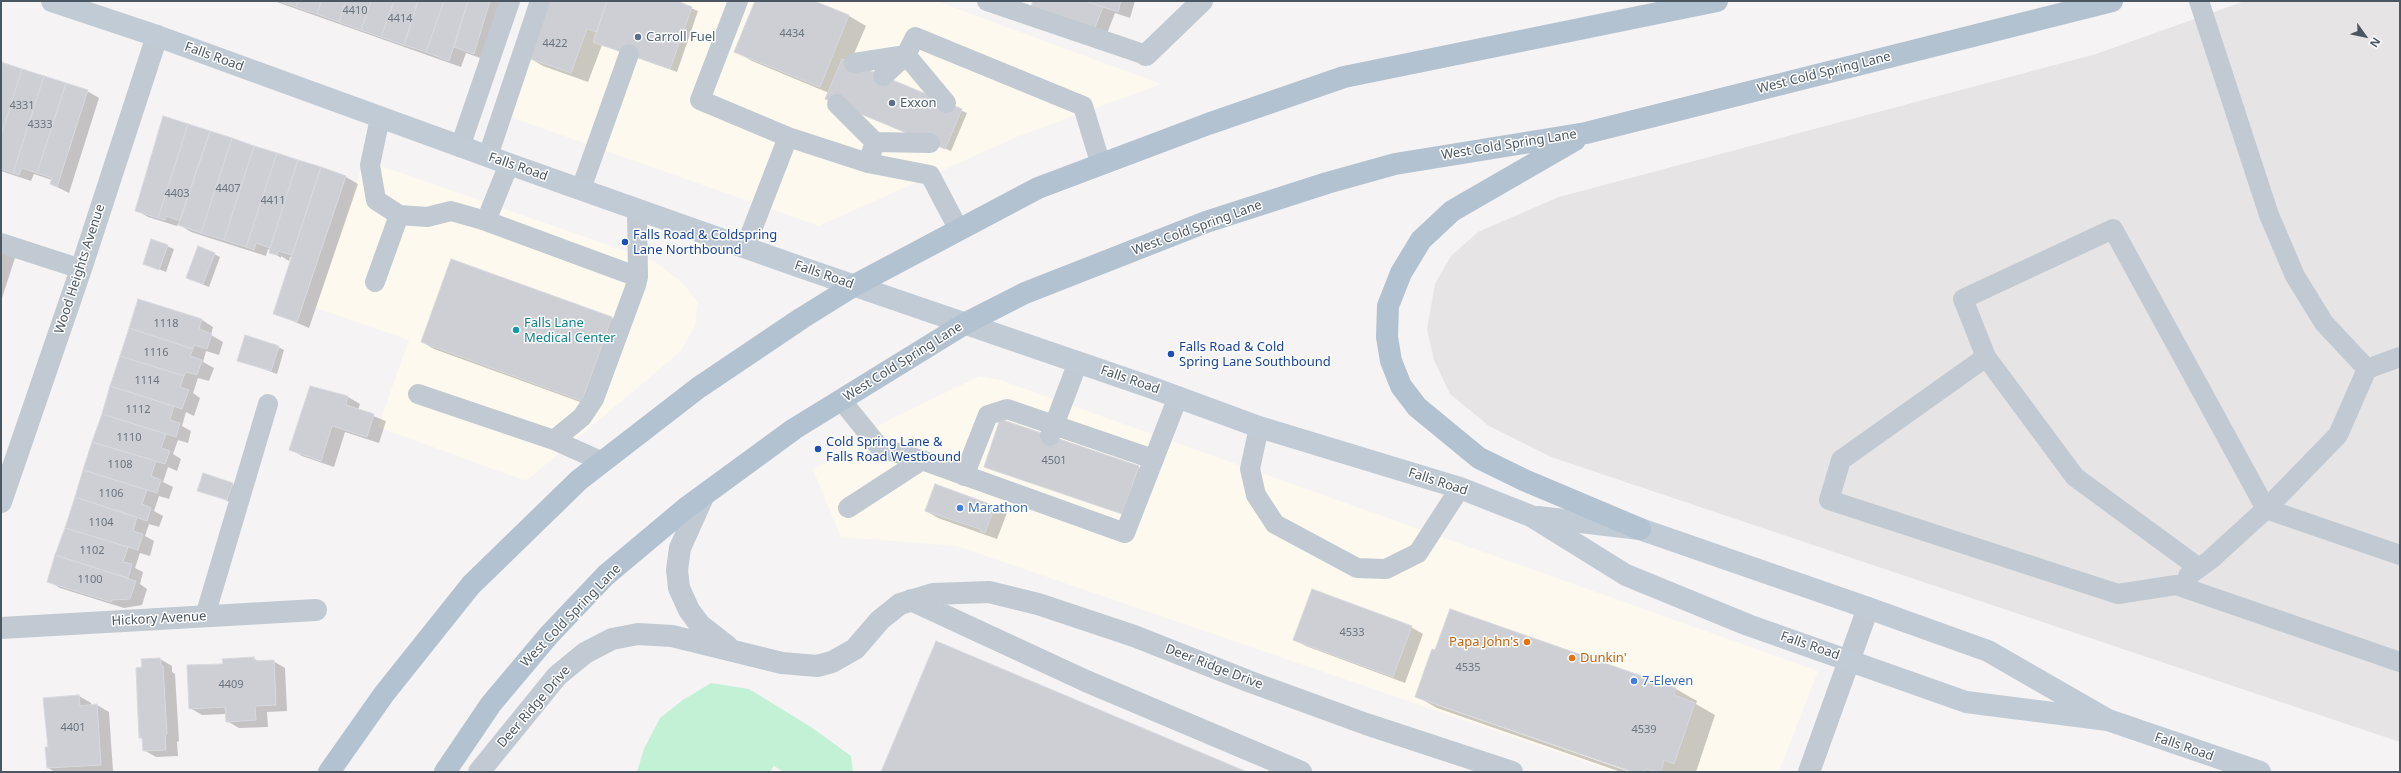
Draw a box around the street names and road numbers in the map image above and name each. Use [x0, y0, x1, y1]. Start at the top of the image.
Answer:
street label: Falls Road [182, 39, 246, 75]
street label: West Cold Spring Lane [1756, 49, 1892, 97]
street label: West Cold Spring Lane [1440, 127, 1578, 163]
street label: Falls Road [486, 150, 550, 184]
street label: West Cold Spring Lane [1130, 197, 1264, 259]
street label: Wood Heights Avenue [52, 202, 108, 336]
street label: Falls Road [792, 258, 856, 292]
street label: West Cold Spring Lane [841, 319, 965, 405]
street label: Falls Road [1098, 363, 1162, 397]
street label: Falls Road [1406, 465, 1470, 499]
street label: West Cold Spring Lane [518, 561, 624, 671]
street label: Hickory Avenue [111, 609, 207, 629]
street label: Falls Road [1778, 629, 1842, 663]
street label: Deer Ridge Drive [1163, 641, 1265, 693]
street label: Deer Ridge Drive [494, 663, 574, 751]
street label: Falls Road [2152, 730, 2216, 764]

